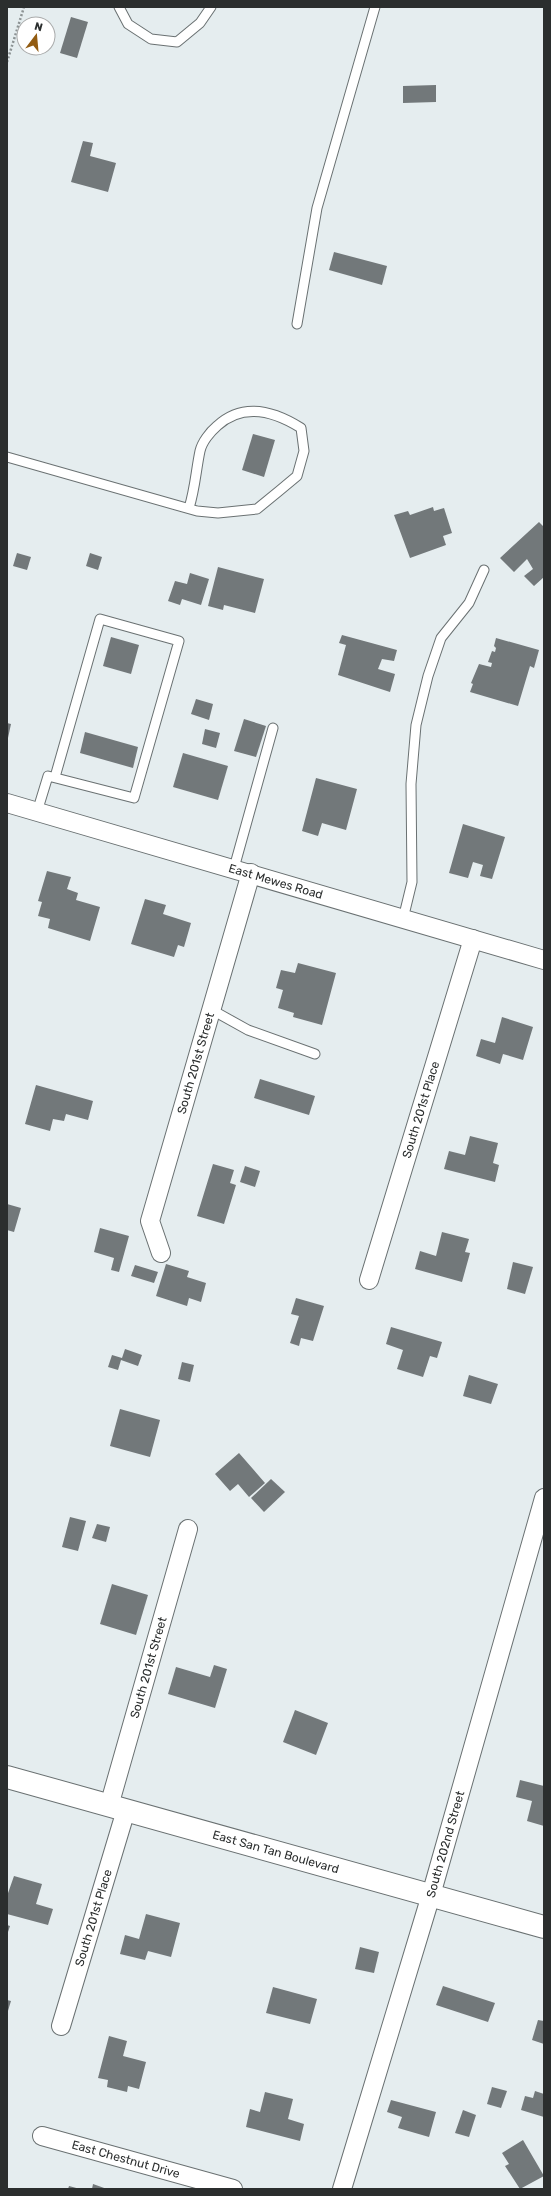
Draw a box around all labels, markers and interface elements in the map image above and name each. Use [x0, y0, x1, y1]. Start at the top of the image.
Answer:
north arrow [16, 16, 56, 56]
text: N [33, 20, 44, 34]
street label: East Mewes Road [227, 861, 325, 902]
street label: South 201st Street [174, 1011, 217, 1116]
street label: South 201st Place [400, 1059, 442, 1160]
street label: South 201st Street [127, 1615, 170, 1720]
street label: South 202nd Street [424, 1789, 467, 1899]
street label: East San Tan Boulevard [211, 1828, 341, 1876]
street label: South 201st Place [72, 1867, 115, 1968]
street label: East Chestnut Drive [70, 2138, 182, 2181]

